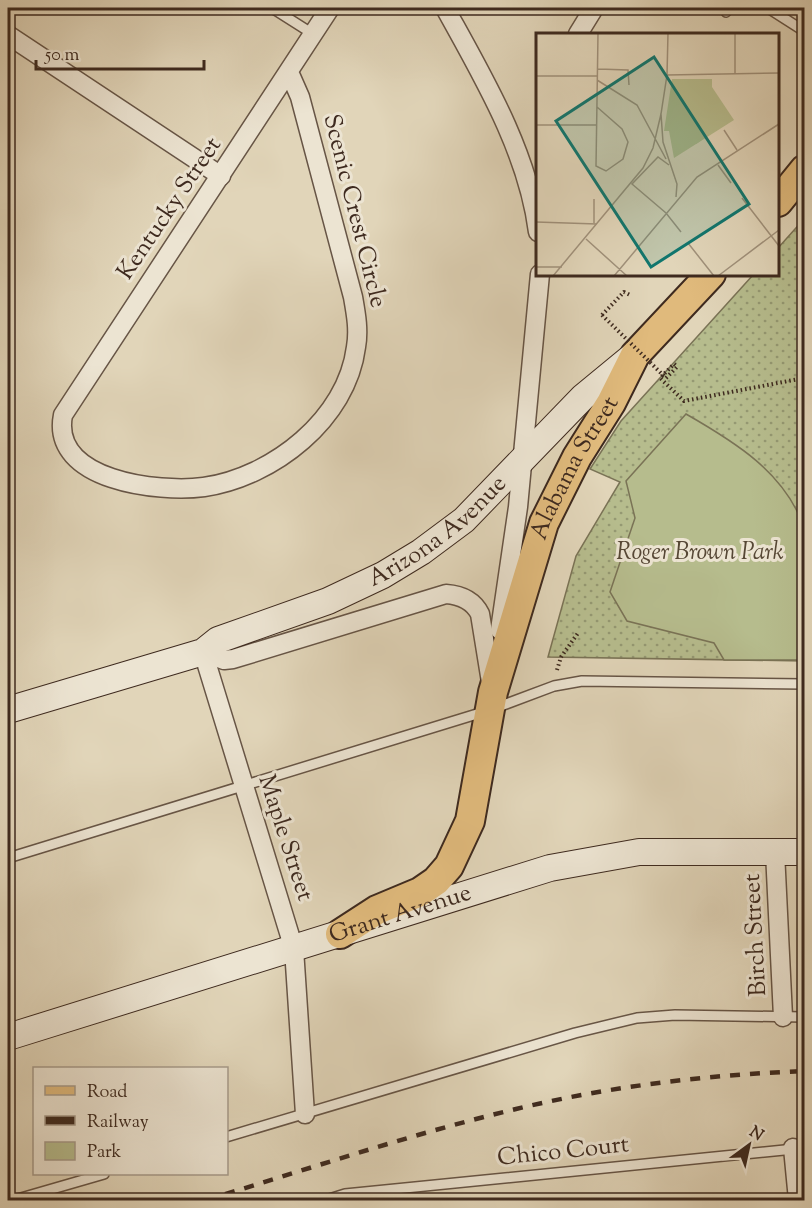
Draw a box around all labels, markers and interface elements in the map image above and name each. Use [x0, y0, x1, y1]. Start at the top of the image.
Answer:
scale bar [36, 33, 204, 71]
inset map [536, 33, 779, 276]
text: 50 m [44, 43, 80, 69]
street label: Scenic Crest Circle [314, 111, 394, 311]
street label: Kentucky Street [110, 131, 230, 287]
street label: Alabama Street [523, 391, 628, 544]
street label: Arizona Avenue [363, 468, 515, 596]
park label: Roger Brown Park [616, 536, 784, 570]
street label: Maple Street [249, 771, 321, 905]
street label: Birch Street [736, 873, 776, 997]
street label: Grant Avenue [325, 877, 476, 953]
legend [33, 1067, 228, 1175]
text: Road [87, 1080, 127, 1106]
text: Railway [87, 1110, 149, 1136]
north arrow [719, 1115, 779, 1175]
text: N [744, 1121, 768, 1148]
street label: Chico Court [496, 1128, 630, 1176]
text: Park [87, 1140, 122, 1166]

